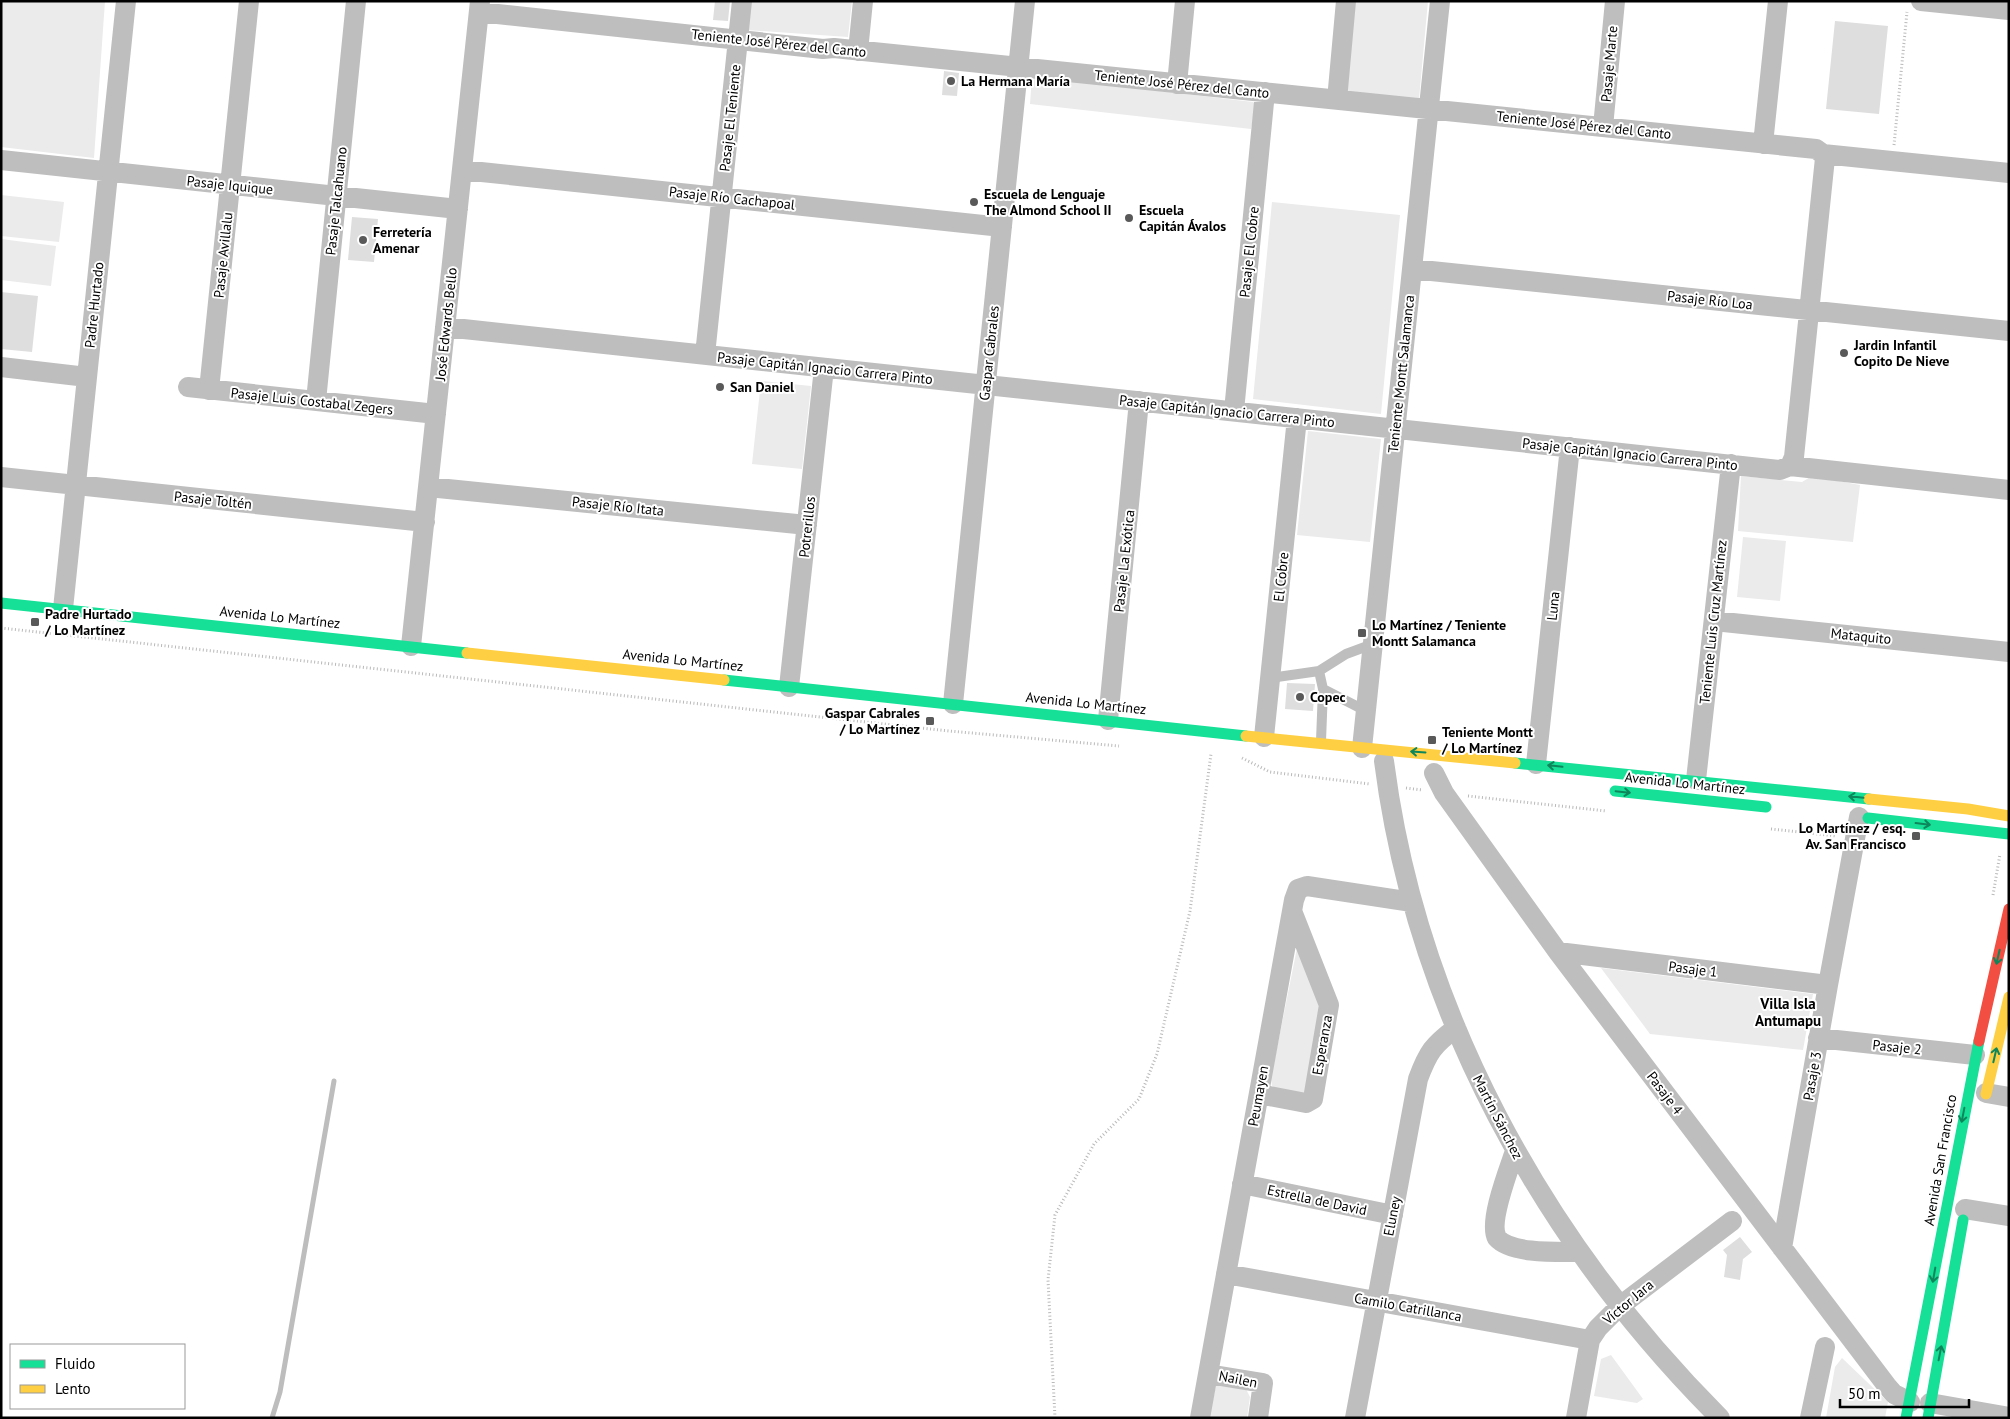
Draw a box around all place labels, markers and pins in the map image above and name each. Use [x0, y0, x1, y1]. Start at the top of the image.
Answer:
place label: La Hermana María [961, 72, 1070, 90]
marker: La Hermana María [945, 75, 957, 87]
place label: Escuela de Lenguaje The Almond School II [984, 185, 1112, 219]
marker: Escuela de Lenguaje The Almond School II [968, 196, 980, 208]
place label: Escuela Capitán Ávalos [1139, 201, 1226, 235]
marker: Escuela Capitán Ávalos [1123, 212, 1135, 224]
place label: Ferretería Amenar [373, 223, 432, 257]
marker: Ferretería Amenar [357, 234, 369, 246]
place label: Jardin Infantil Copito De Nieve [1853, 336, 1949, 370]
marker: Jardin Infantil Copito De Nieve [1838, 347, 1850, 359]
place label: San Daniel [730, 378, 795, 396]
marker: San Daniel [714, 381, 726, 393]
place label: Padre Hurtado / Lo Martínez [44, 605, 132, 639]
marker: Padre Hurtado / Lo Martínez [29, 616, 41, 628]
place label: Lo Martínez / Teniente Montt Salamanca [1372, 616, 1506, 650]
marker: Lo Martínez / Teniente Montt Salamanca [1356, 627, 1368, 639]
place label: Copec [1310, 688, 1346, 706]
marker: Copec [1294, 691, 1306, 703]
place label: Gaspar Cabrales / Lo Martínez [825, 704, 920, 738]
marker: Gaspar Cabrales / Lo Martínez [924, 715, 936, 727]
place label: Teniente Montt / Lo Martínez [1441, 723, 1533, 757]
marker: Teniente Montt / Lo Martínez [1426, 734, 1438, 746]
place label: Lo Martínez / esq. Av. San Francisco [1799, 819, 1906, 853]
marker: Lo Martínez / esq. Av. San Francisco [1910, 830, 1922, 842]

